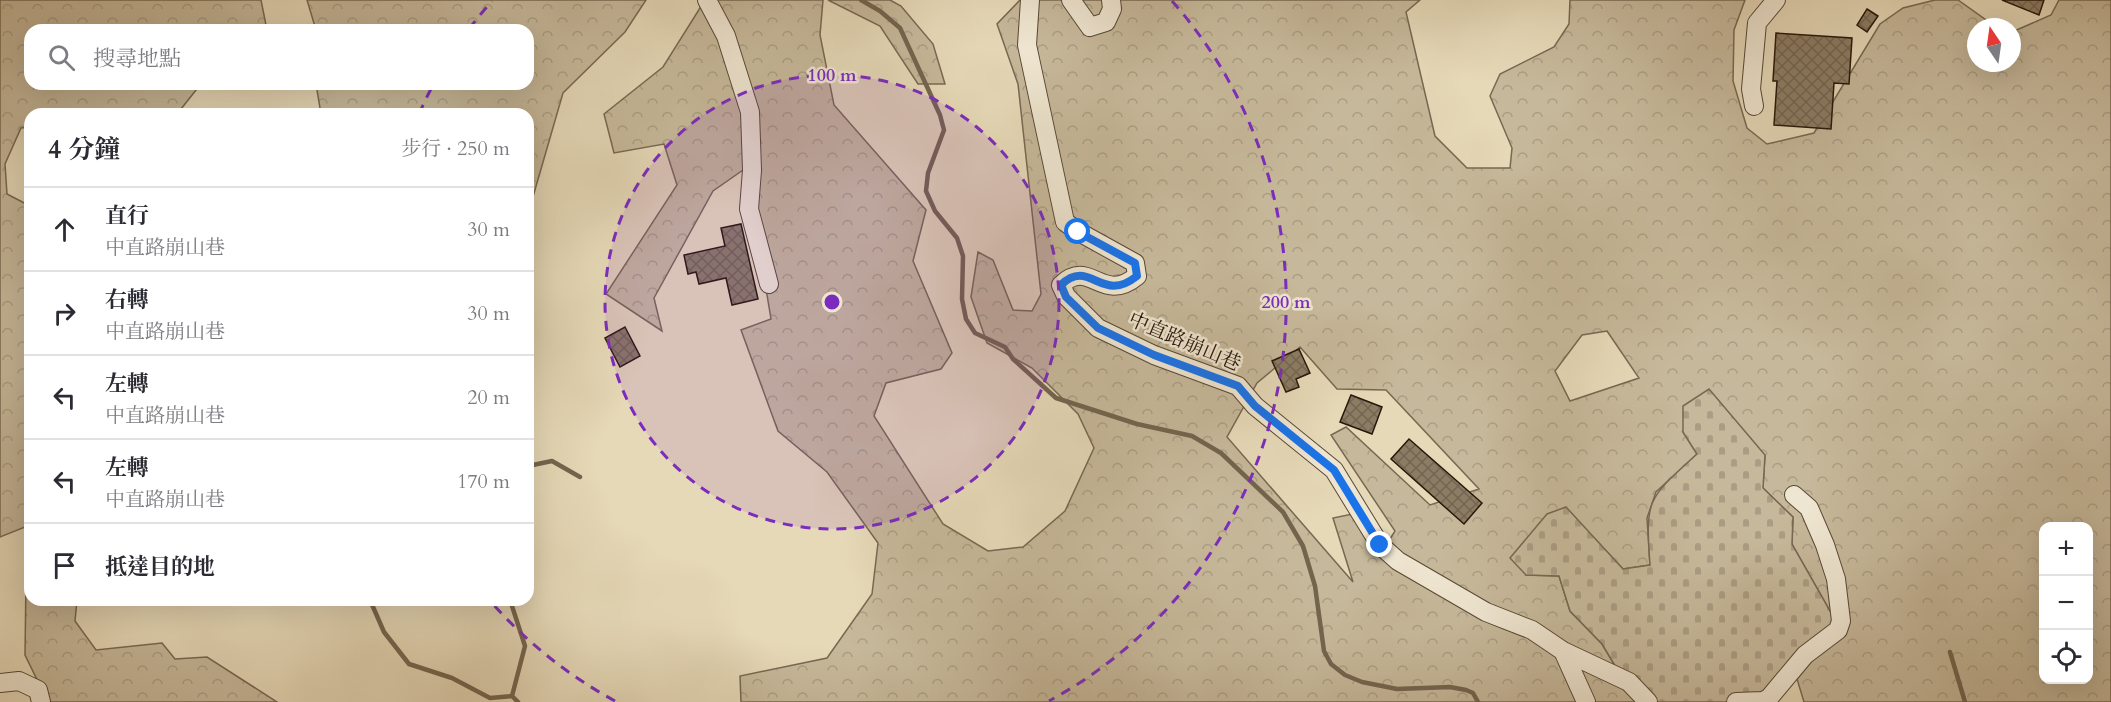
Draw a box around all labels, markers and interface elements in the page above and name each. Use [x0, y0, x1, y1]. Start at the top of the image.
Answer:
north arrow [1967, 18, 2021, 72]
search box [24, 24, 534, 90]
icon: search [45, 41, 78, 74]
text: 搜尋地點 [93, 44, 181, 74]
text: 100 m [807, 63, 857, 88]
text: 4 分鐘 [48, 132, 120, 167]
text: 步行 · 250 m [401, 135, 510, 162]
text: 直行 [105, 201, 149, 231]
icon: ahead [48, 213, 81, 246]
text: 30 m [467, 216, 510, 243]
route start [1064, 218, 1090, 244]
text: 中直路崩山巷 [105, 234, 225, 261]
text: 右轉 [105, 285, 149, 315]
text: 200 m [1261, 290, 1311, 315]
centre of rings [822, 292, 842, 312]
icon: right [48, 297, 81, 330]
text: 30 m [467, 300, 510, 327]
street label: 中直路崩山巷 [1124, 306, 1245, 377]
text: 中直路崩山巷 [105, 318, 225, 345]
text: 左轉 [105, 369, 149, 399]
icon: left [48, 381, 81, 414]
text: 20 m [467, 384, 510, 411]
text: 中直路崩山巷 [105, 402, 225, 429]
text: 左轉 [105, 453, 149, 483]
icon: left [48, 465, 81, 498]
text: 170 m [457, 468, 510, 495]
text: 中直路崩山巷 [105, 486, 225, 513]
map controls [2039, 522, 2093, 684]
button: + [2039, 522, 2093, 576]
route end [1366, 531, 1392, 557]
icon: arrive [48, 549, 81, 582]
text: 抵達目的地 [105, 552, 215, 582]
button: − [2039, 576, 2093, 630]
button: locate [2039, 630, 2093, 684]

